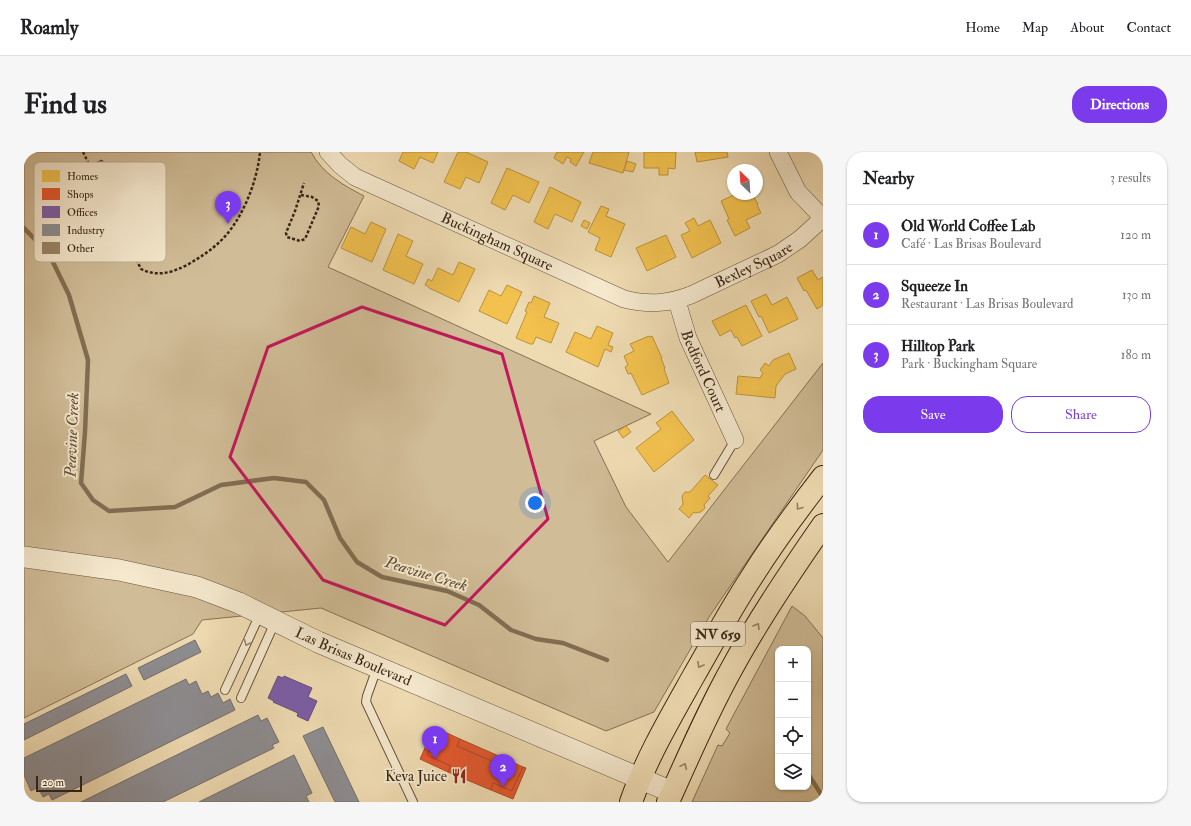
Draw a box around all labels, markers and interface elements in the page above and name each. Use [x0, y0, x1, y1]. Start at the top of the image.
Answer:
text: Roamly [20, 16, 78, 40]
text: Home [965, 19, 1000, 36]
text: Map [1022, 19, 1048, 36]
text: About [1070, 19, 1104, 36]
text: Contact [1126, 19, 1171, 36]
button: Directions [1072, 86, 1167, 123]
text: Find us [24, 87, 107, 122]
legend [34, 162, 166, 262]
north arrow [727, 164, 763, 200]
text: Nearby [863, 168, 914, 189]
text: Homes [67, 170, 98, 183]
text: 3 results [1110, 170, 1151, 186]
text: Shops [67, 188, 94, 202]
pin: 3 [215, 191, 241, 224]
text: Offices [67, 206, 98, 219]
street label: Buckingham Square [438, 208, 556, 275]
text: Old World Coffee Lab [901, 217, 1035, 236]
text: Industry [67, 224, 105, 238]
text: 1 [874, 227, 878, 243]
text: 120 m [1120, 227, 1151, 243]
text: Café · Las Brisas Boulevard [901, 236, 1041, 252]
street label: Bexley Square [712, 237, 796, 292]
text: Other [67, 242, 95, 255]
text: Squeeze In [901, 277, 968, 296]
text: 2 [873, 287, 879, 303]
text: 130 m [1122, 287, 1151, 303]
text: Restaurant · Las Brisas Boulevard [901, 296, 1073, 312]
street label: Bedford Court [677, 328, 730, 415]
text: Hilltop Park [901, 337, 975, 356]
text: 3 [874, 347, 879, 363]
text: 180 m [1121, 347, 1151, 363]
text: Park · Buckingham Square [901, 356, 1037, 372]
water label: Peavine Creek [60, 392, 83, 479]
button: Save [863, 396, 1003, 433]
button: Share [1011, 396, 1151, 433]
your location [525, 493, 545, 513]
one-way arrow [797, 503, 804, 510]
water label: Peavine Creek [381, 552, 470, 596]
road number: NV 659 [691, 622, 745, 646]
street label: Las Brisas Boulevard [292, 623, 415, 690]
one-way arrow [752, 623, 759, 630]
one-way arrow [244, 639, 252, 646]
map controls [775, 646, 811, 790]
button: + [775, 646, 811, 682]
one-way arrow [698, 661, 705, 668]
button: − [775, 682, 811, 718]
button: locate [775, 718, 811, 754]
pin: 1 [422, 726, 448, 759]
pin: 2 [490, 754, 516, 787]
button: layers [775, 754, 811, 790]
one-way arrow [679, 763, 687, 771]
place label: Keva Juice [385, 767, 447, 787]
restaurant icon: Keva Juice [450, 767, 468, 785]
scale bar [36, 774, 82, 793]
text: 20 m [42, 776, 64, 789]

